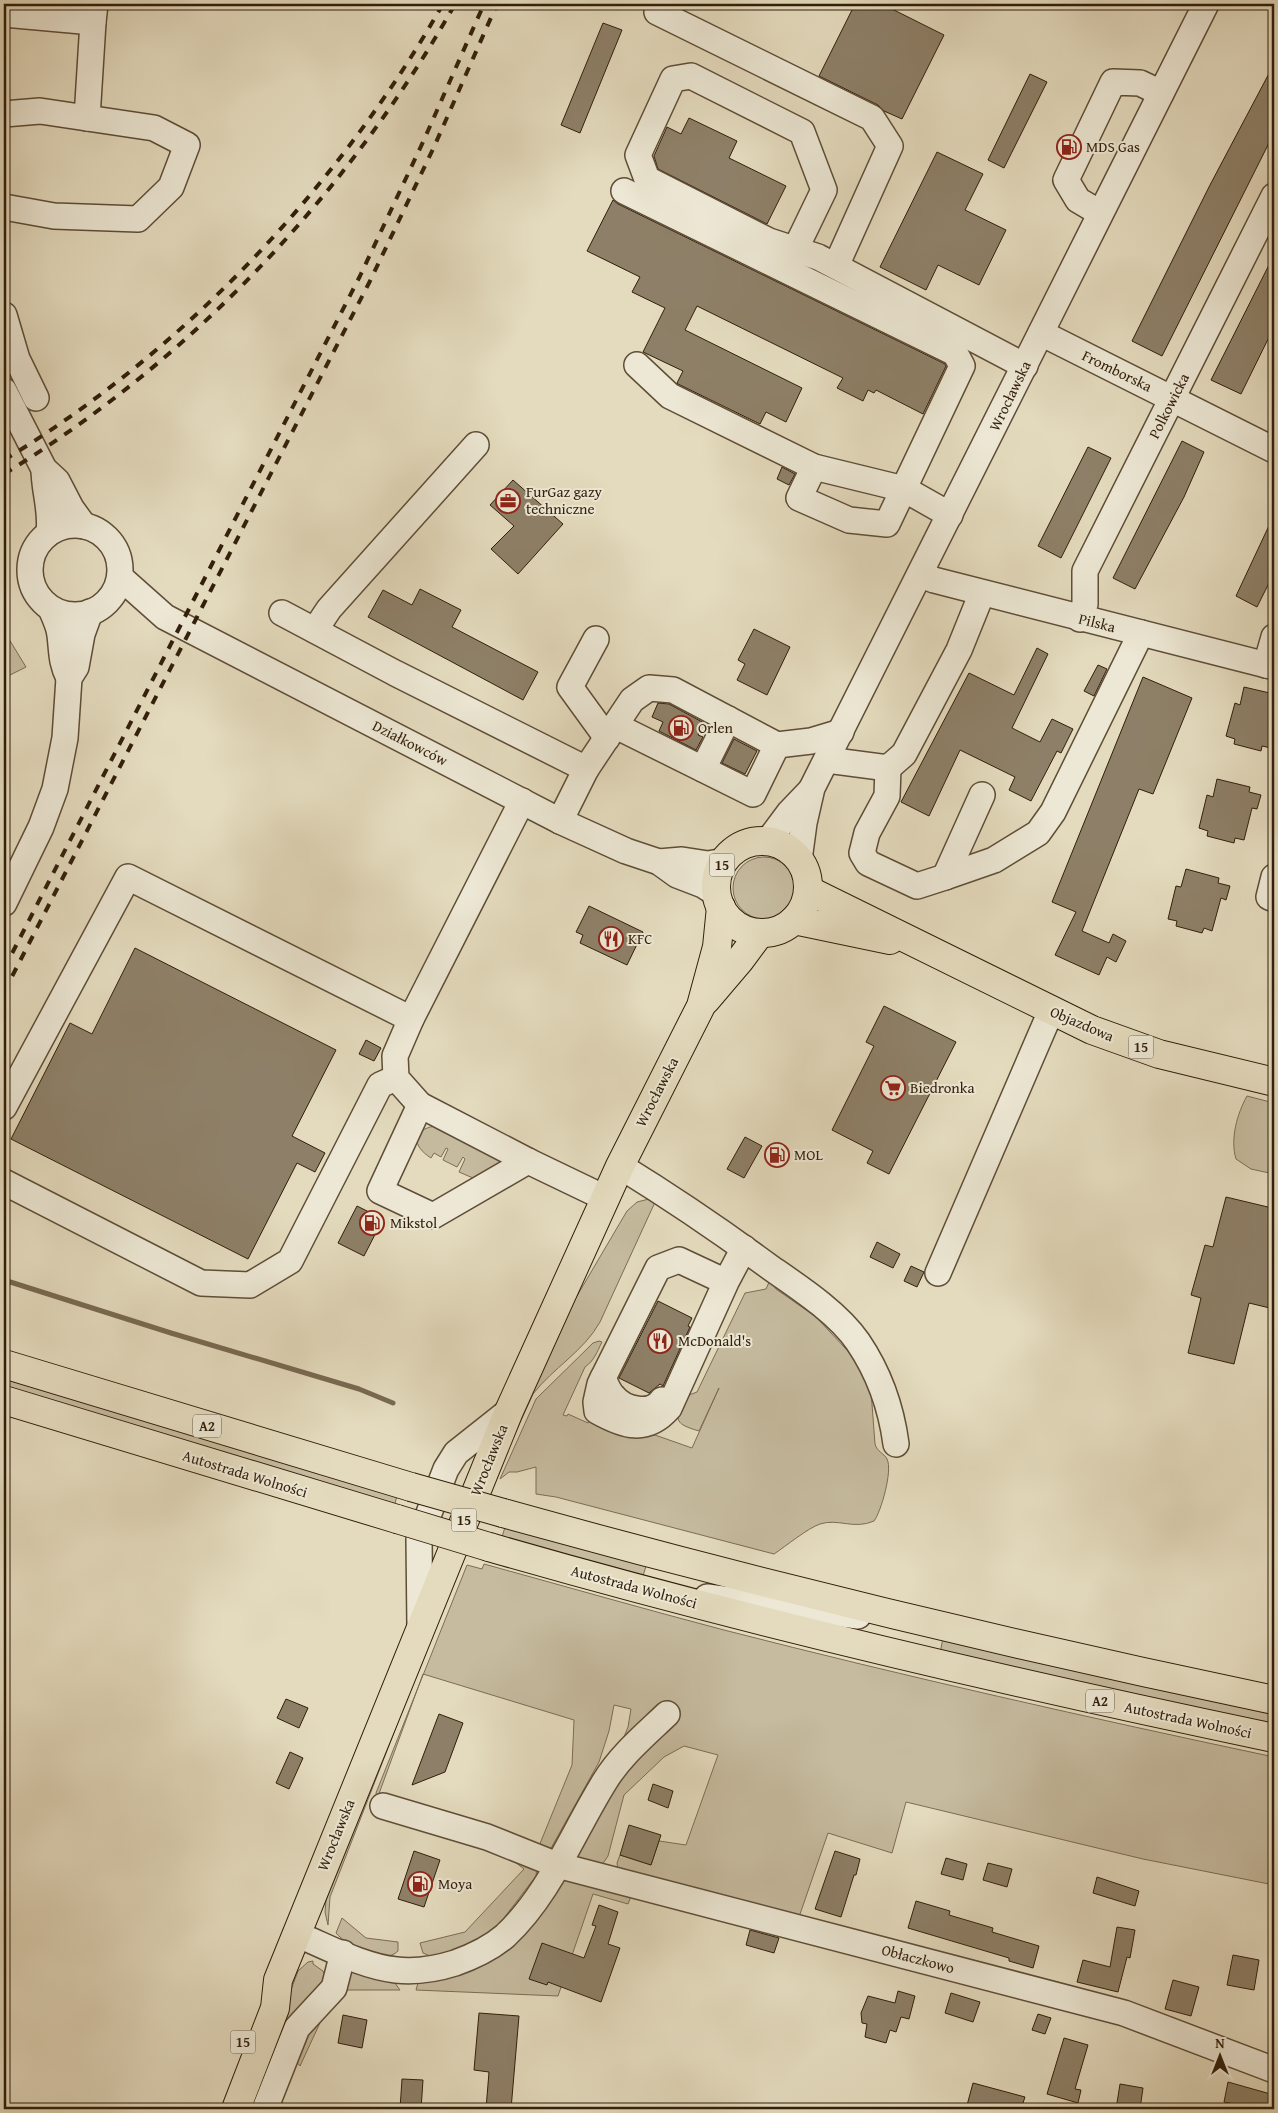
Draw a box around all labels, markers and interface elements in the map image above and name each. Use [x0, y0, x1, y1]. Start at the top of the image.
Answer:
fuel station icon: MDS Gas [1056, 134, 1082, 160]
place label: MDS Gas [1086, 136, 1140, 157]
street label: Fromborska [1079, 345, 1156, 397]
street label: Wrocławska [984, 357, 1036, 434]
street label: Polkowicka [1143, 370, 1194, 442]
place label: FurGaz gazy techniczne [526, 481, 603, 519]
office icon: FurGaz gazy techniczne [495, 488, 521, 514]
street label: Pilska [1077, 608, 1118, 637]
street label: Działkowców [369, 715, 452, 771]
fuel station icon: Orlen [668, 715, 694, 741]
place label: Orlen [698, 717, 734, 738]
road number: 15 [710, 854, 734, 876]
restaurant icon: KFC [598, 926, 624, 952]
place label: KFC [628, 928, 652, 949]
street label: Objazdowa [1047, 1001, 1117, 1046]
road number: 15 [1128, 1036, 1154, 1058]
street label: Wrocławska [630, 1053, 683, 1130]
supermarket icon: Biedronka [880, 1075, 906, 1101]
place label: Biedronka [910, 1077, 975, 1098]
fuel station icon: MOL [764, 1142, 790, 1168]
place label: MOL [794, 1144, 823, 1165]
fuel station icon: Mikstol [359, 1210, 385, 1236]
place label: Mikstol [390, 1212, 437, 1233]
restaurant icon: McDonald's [647, 1328, 673, 1354]
place label: McDonald's [678, 1330, 751, 1351]
road number: A2 [193, 1414, 221, 1438]
street label: Wrocławska [465, 1421, 512, 1499]
street label: Autostrada Wolności [180, 1444, 310, 1503]
road number: 15 [452, 1508, 476, 1532]
street label: Autostrada Wolności [569, 1560, 700, 1613]
road number: A2 [1086, 1690, 1114, 1712]
street label: Autostrada Wolności [1122, 1696, 1254, 1743]
street label: Wrocławska [312, 1796, 359, 1874]
fuel station icon: Moya [407, 1871, 433, 1897]
place label: Moya [438, 1873, 472, 1894]
street label: Obłaczkowo [879, 1939, 957, 1978]
road number: 15 [230, 2030, 256, 2054]
north arrow [1196, 2030, 1246, 2080]
text: N [1215, 2033, 1225, 2053]

